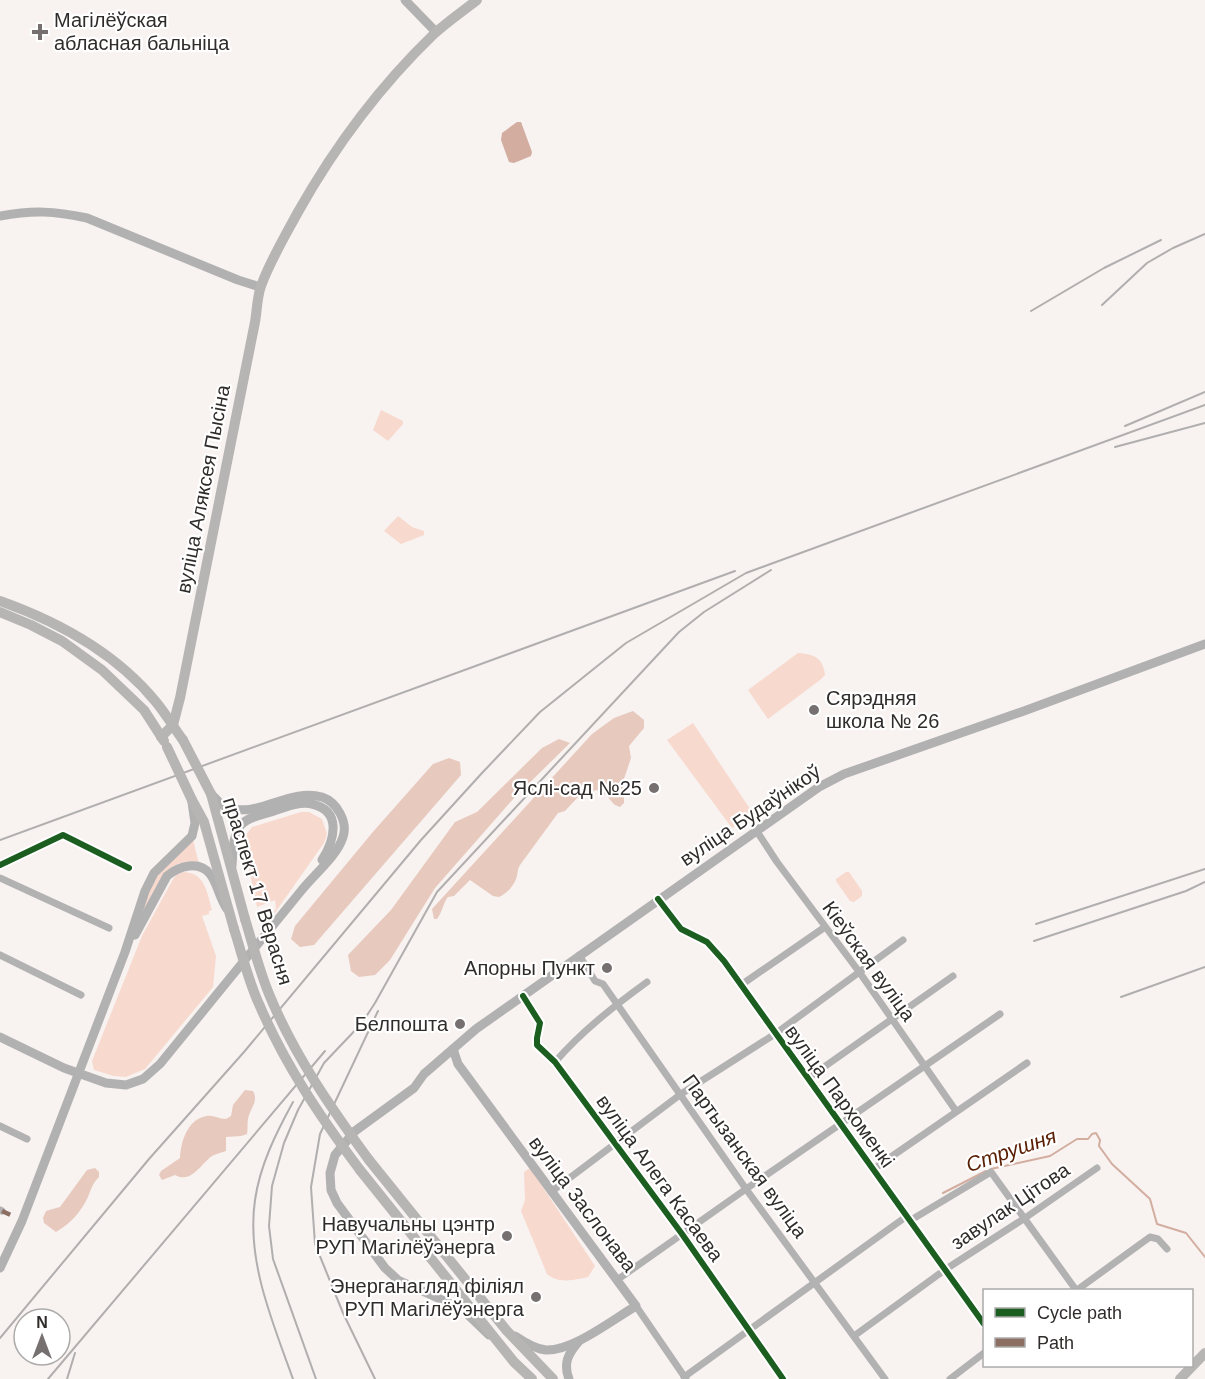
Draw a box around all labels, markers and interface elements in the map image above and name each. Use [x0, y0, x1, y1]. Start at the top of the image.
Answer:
place label: Магілёўская абласная бальніца [54, 9, 230, 54]
marker: Магілёўская абласная бальніца [31, 23, 49, 41]
street label: вуліца Аляксея Пысіна [172, 382, 234, 595]
place label: Сярэдняя школа № 26 [826, 687, 939, 732]
marker: Сярэдняя школа № 26 [807, 703, 821, 717]
street label: вуліца Будаўнікоў [676, 760, 824, 870]
place label: Яслі-сад №25 [513, 777, 642, 799]
marker: Яслі-сад №25 [647, 781, 661, 795]
street label: праспект 17 Верасня [219, 794, 297, 988]
street label: Кіеўская вуліца [818, 897, 920, 1026]
place label: Апорны Пункт [464, 957, 595, 979]
marker: Апорны Пункт [600, 961, 614, 975]
place label: Белпошта [355, 1013, 449, 1035]
marker: Белпошта [453, 1017, 467, 1031]
street label: вуліца Пархоменкі [781, 1021, 899, 1171]
street label: Партызанская вуліца [678, 1070, 812, 1243]
street label: вуліца Алега Касаева [592, 1091, 728, 1266]
water label: Струшня [963, 1124, 1059, 1176]
street label: вуліца Заслонава [525, 1132, 642, 1277]
street label: завулак Цітова [947, 1158, 1074, 1254]
place label: Навучальны цэнтр РУП Магілёўэнерга [315, 1213, 496, 1258]
marker: Навучальны цэнтр РУП Магілёўэнерга [500, 1229, 514, 1243]
place label: Энерганагляд філіял РУП Магілёўэнерга [330, 1275, 525, 1320]
legend [983, 1289, 1193, 1367]
marker: Энерганагляд філіял РУП Магілёўэнерга [529, 1290, 543, 1304]
text: Cycle path [1037, 1303, 1122, 1323]
north arrow [12, 1307, 72, 1367]
text: N [36, 1314, 48, 1331]
text: Path [1037, 1333, 1074, 1353]

